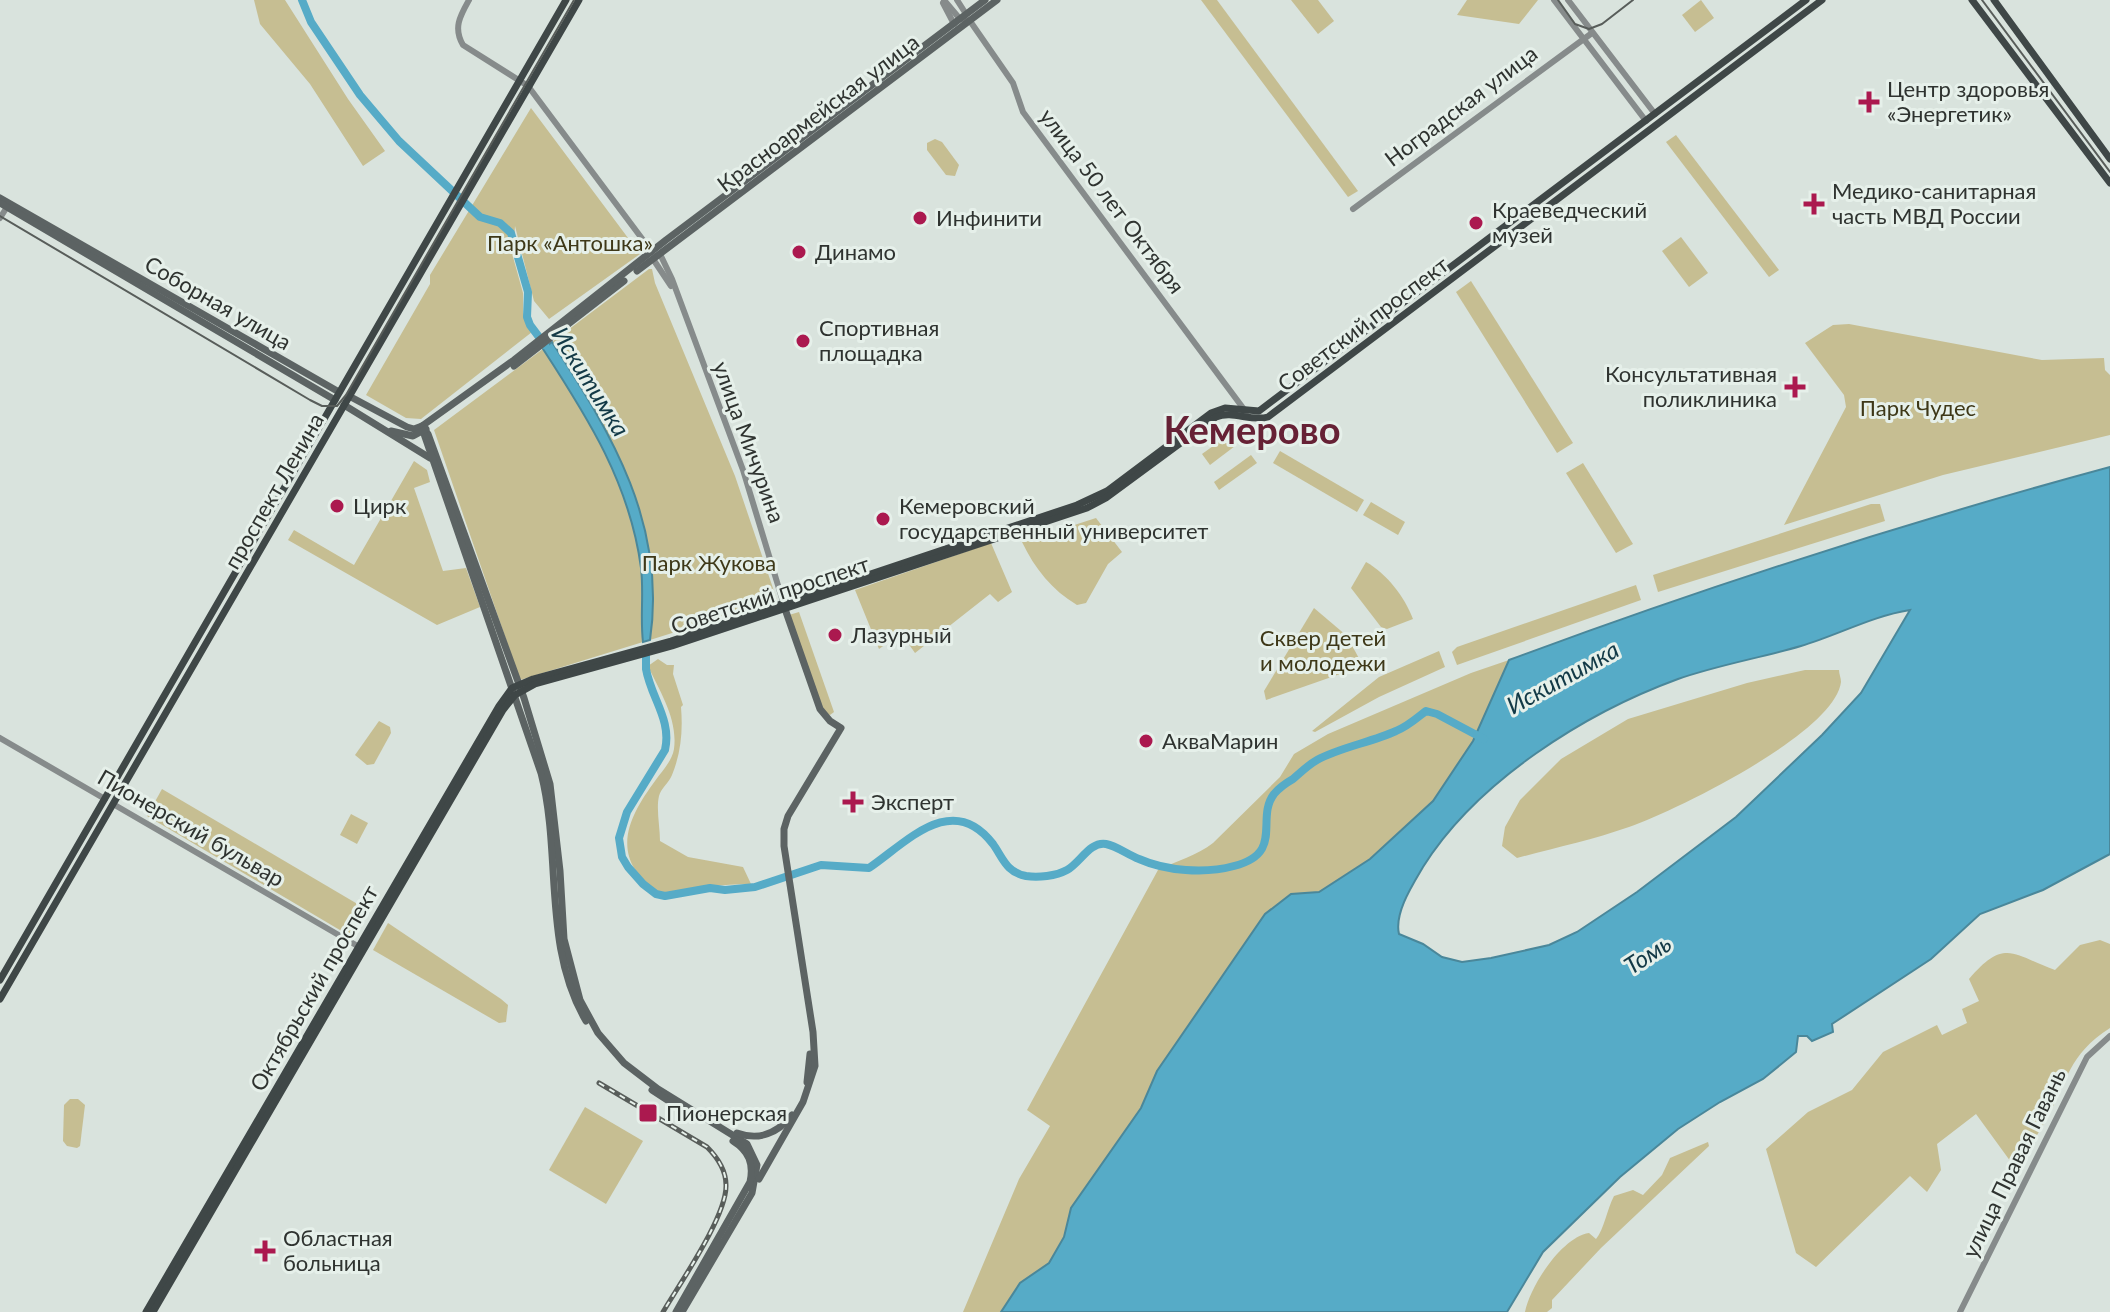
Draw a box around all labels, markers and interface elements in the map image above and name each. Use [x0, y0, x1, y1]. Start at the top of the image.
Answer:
street label: Красноармейская улица [711, 28, 924, 197]
street label: Ноградская улица [1379, 39, 1542, 172]
place label: Центр здоровья «Энергетик» [1887, 75, 2049, 127]
marker: Центр здоровья «Энергетик» [1858, 91, 1880, 113]
street label: улица 50 лет Октября [1034, 103, 1191, 298]
place label: Медико-санитарная часть МВД России [1832, 177, 2036, 229]
marker: Медико-санитарная часть МВД России [1803, 193, 1825, 215]
place label: Краеведческий музей [1492, 196, 1647, 248]
place label: Инфинити [936, 204, 1042, 231]
marker: Инфинити [911, 209, 929, 227]
marker: Краеведческий музей [1467, 214, 1485, 232]
park label: Парк «Антошка» [487, 229, 653, 256]
place label: Динамо [815, 238, 896, 265]
marker: Динамо [790, 243, 808, 261]
street label: Соборная улица [140, 250, 296, 355]
street label: Советский проспект [1272, 251, 1453, 397]
place label: Спортивная площадка [819, 314, 939, 366]
water label: Искитимка [546, 321, 636, 441]
marker: Спортивная площадка [794, 332, 812, 350]
street label: улица Мичурина [708, 358, 791, 526]
place label: Консультативная поликлиника [1605, 360, 1777, 412]
marker: Консультативная поликлиника [1784, 376, 1806, 398]
park label: Парк Чудес [1860, 394, 1976, 421]
district label: Кемерово [1163, 406, 1341, 452]
street label: проспект Ленина [218, 408, 329, 573]
place label: Цирк [353, 492, 407, 519]
place label: Кемеровский государственный университет [899, 492, 1208, 544]
marker: Цирк [328, 497, 346, 515]
marker: Кемеровский государственный университет [874, 510, 892, 528]
park label: Парк Жукова [642, 549, 776, 576]
street label: Советский проспект [667, 550, 872, 639]
place label: Лазурный [850, 621, 952, 648]
park label: Сквер детей и молодежи [1260, 624, 1386, 676]
marker: Лазурный [826, 626, 844, 644]
water label: Искитимка [1501, 634, 1623, 719]
place label: АкваМарин [1162, 727, 1278, 754]
marker: АкваМарин [1137, 732, 1155, 750]
street label: Пионерский бульвар [93, 763, 289, 892]
place label: Эксперт [871, 788, 954, 815]
marker: Эксперт [842, 791, 864, 813]
street label: Октябрьский проспект [244, 880, 384, 1095]
water label: Томь [1618, 928, 1676, 980]
street label: улица Правая Гавань [1956, 1064, 2071, 1262]
place label: Пионерская [666, 1099, 787, 1126]
marker: Пионерская [637, 1102, 659, 1124]
place label: Областная больница [283, 1224, 393, 1276]
marker: Областная больница [254, 1240, 276, 1262]

